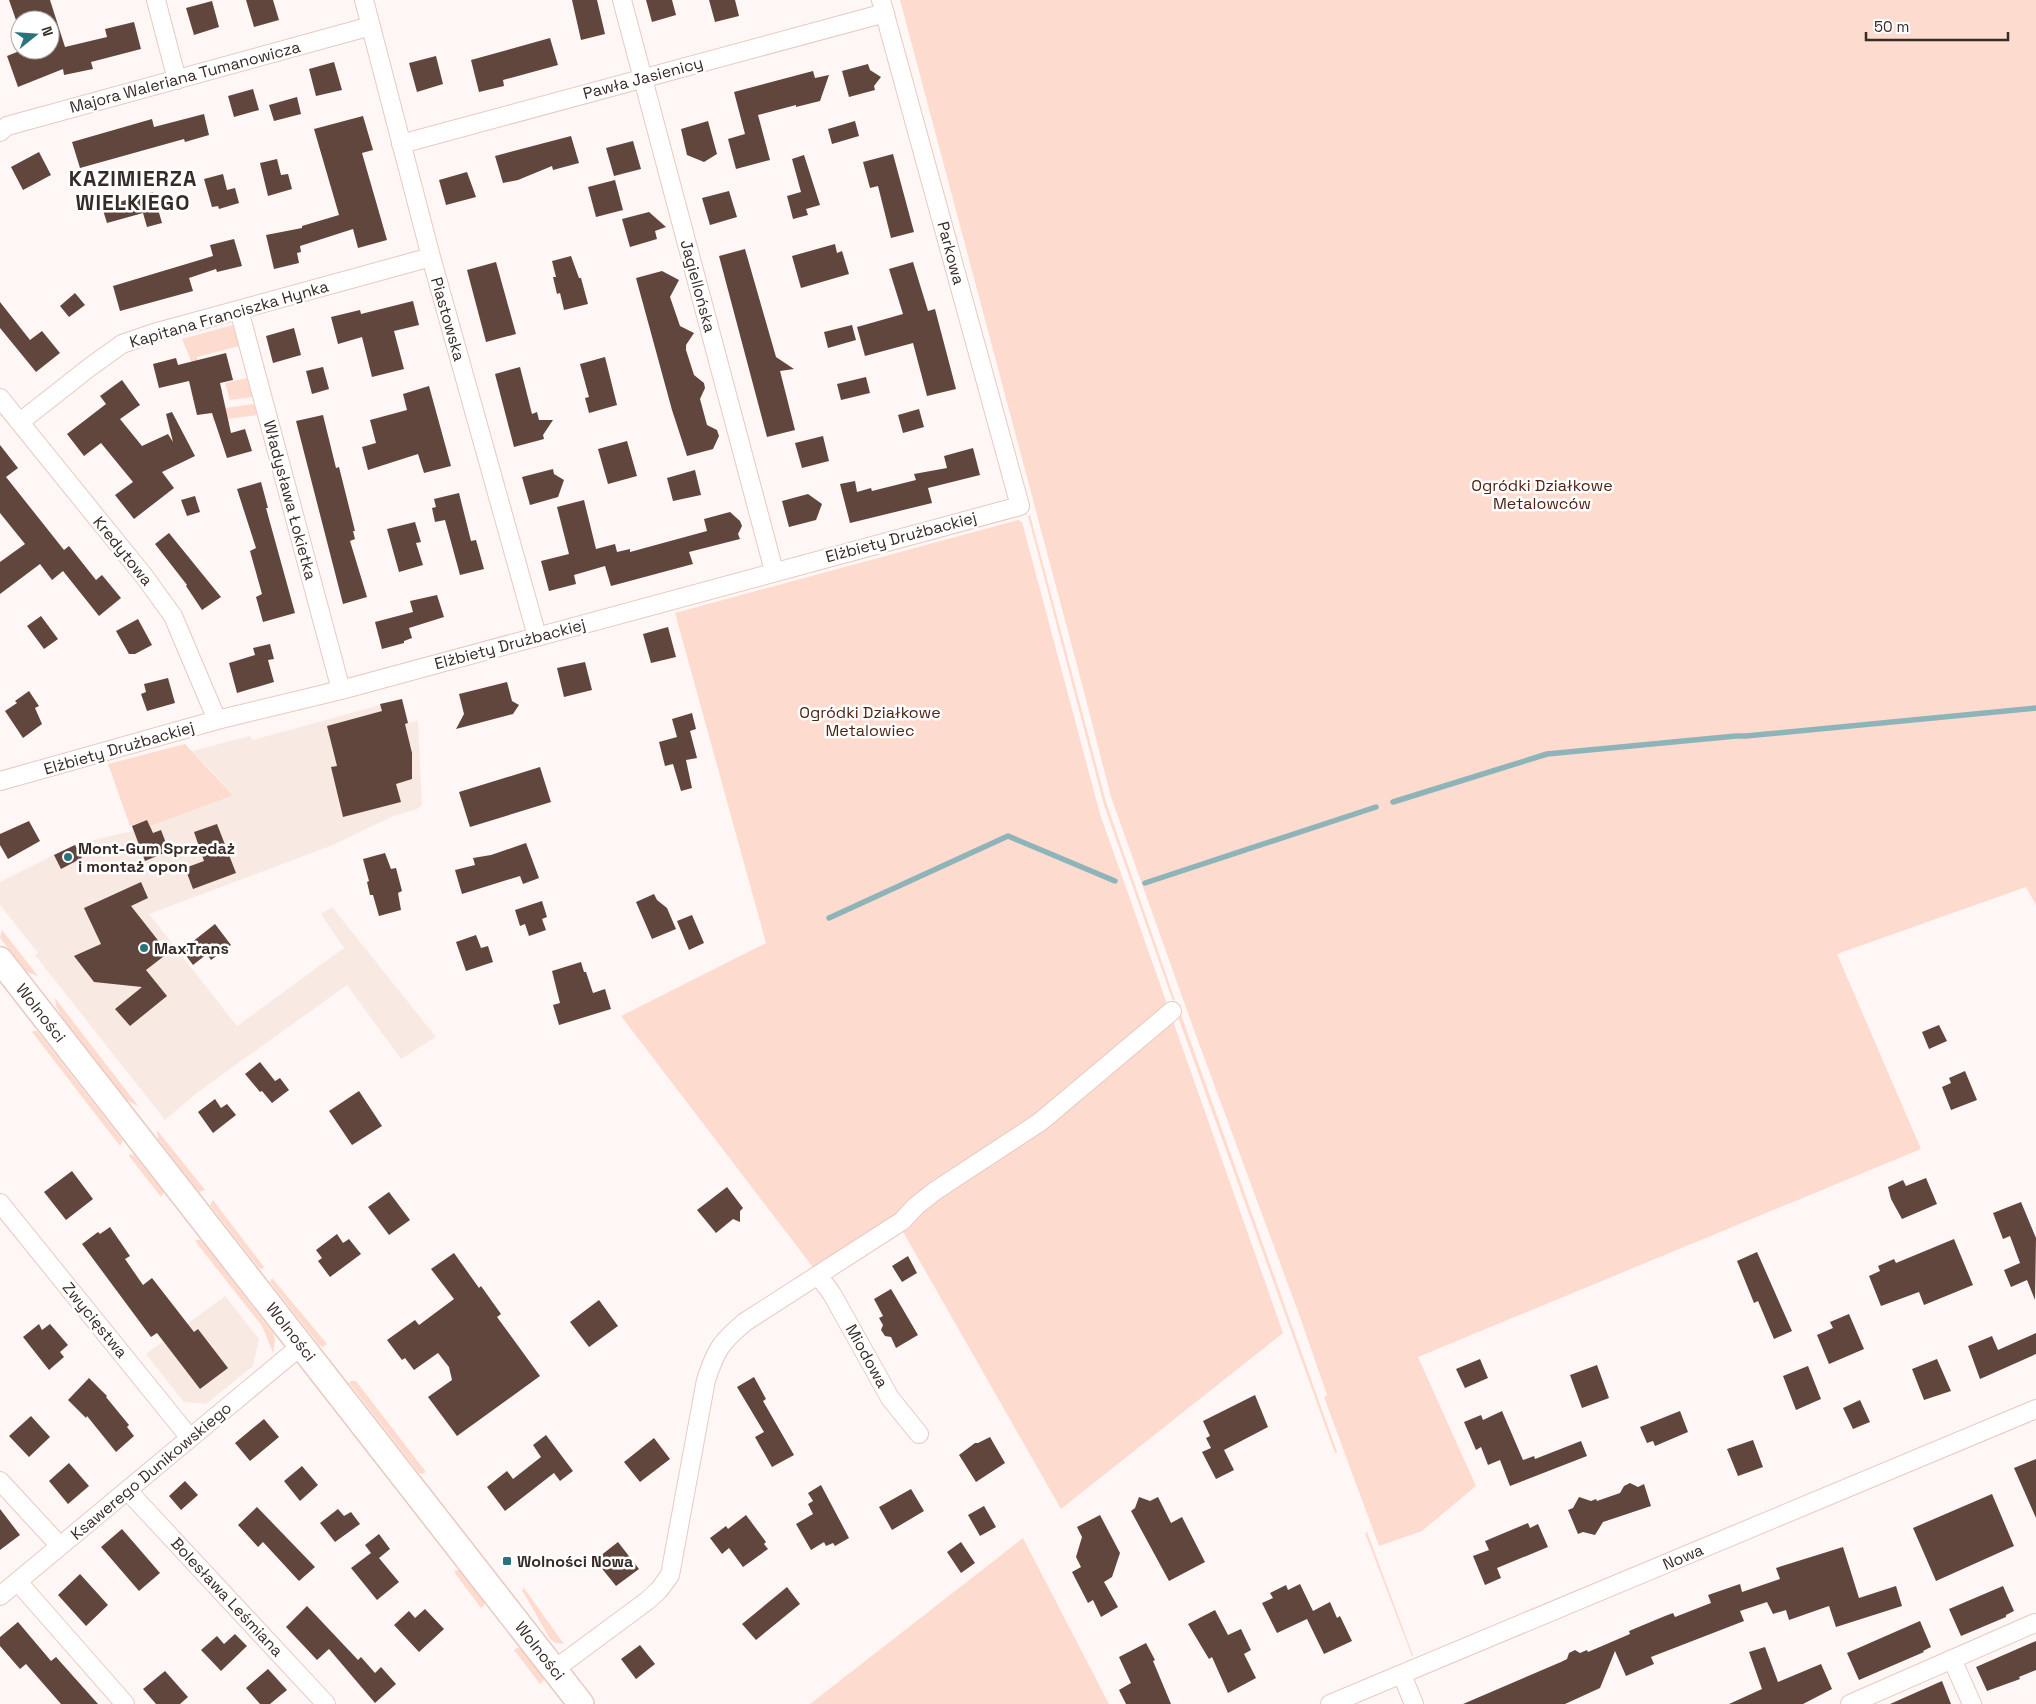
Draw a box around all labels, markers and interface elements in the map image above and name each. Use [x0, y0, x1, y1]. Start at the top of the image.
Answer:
north arrow [10, 10, 60, 60]
scale bar [1866, 10, 2008, 42]
text: 50 m [1874, 17, 1909, 36]
text: N [37, 24, 57, 38]
street label: Majora Waleriana Tumanowicza [67, 36, 303, 118]
street label: Pawła Jasienicy [581, 52, 705, 104]
district label: KAZIMIERZA WIELKIEGO [69, 165, 197, 216]
street label: Parkowa [933, 219, 969, 287]
street label: Jagiellońska [676, 237, 720, 335]
street label: Piastowska [426, 275, 470, 363]
street label: Kapitana Franciszka Hynka [127, 276, 331, 352]
street label: Władysława Łokietka [259, 418, 321, 582]
park label: Ogródki Działkowe Metalowców [1471, 475, 1613, 514]
street label: Elżbiety Drużbackiej [823, 507, 979, 567]
street label: Kredytowa [88, 512, 158, 590]
street label: Elżbiety Drużbackiej [432, 614, 588, 674]
park label: Ogródki Działkowe Metalowiec [799, 702, 941, 741]
street label: Elżbiety Drużbackiej [41, 716, 197, 780]
place label: Mont-Gum Sprzedaż i montaż opon [78, 838, 235, 877]
marker: Mont-Gum Sprzedaż i montaż opon [62, 851, 74, 863]
place label: MaxTrans [154, 938, 229, 959]
marker: MaxTrans [138, 942, 150, 954]
street label: Wolności [11, 979, 71, 1047]
street label: Zwycięstwa [58, 1278, 132, 1362]
street label: Wolności [261, 1298, 321, 1366]
street label: Miodowa [841, 1320, 893, 1392]
street label: Ksawerego Dunikowskiego [66, 1397, 236, 1545]
street label: Bolesława Leśmiana [166, 1533, 288, 1661]
street label: Nowa [1659, 1539, 1707, 1575]
place label: Wolności Nowa [517, 1551, 633, 1572]
marker: Wolności Nowa [501, 1555, 513, 1567]
street label: Wolności [510, 1617, 570, 1685]

